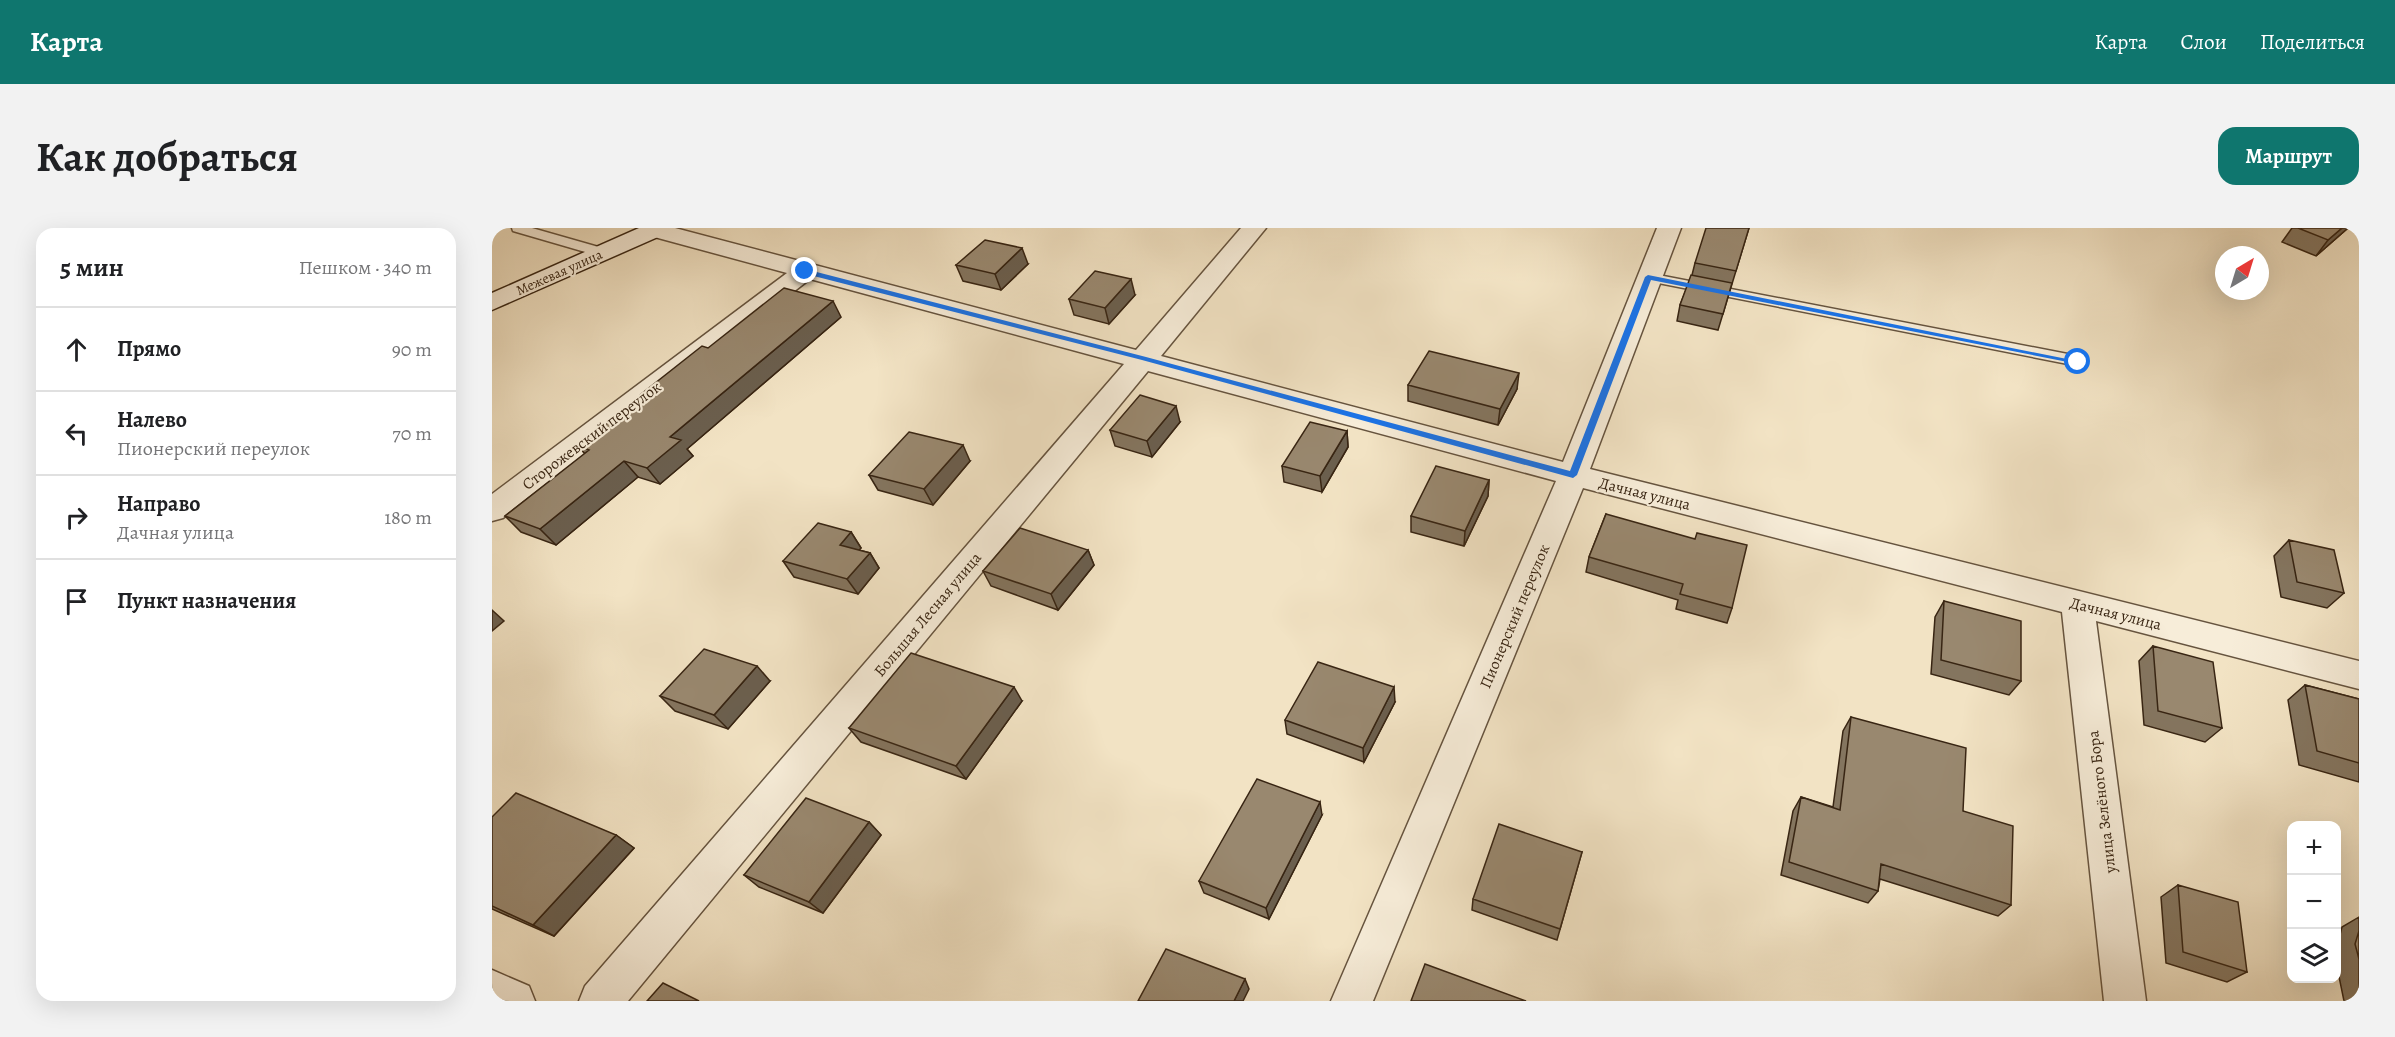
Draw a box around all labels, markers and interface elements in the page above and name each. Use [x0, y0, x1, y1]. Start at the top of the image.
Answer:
text: Карта [30, 23, 103, 61]
text: Карта [2094, 28, 2147, 56]
text: Слои [2180, 28, 2227, 56]
text: Поделиться [2260, 28, 2365, 56]
button: Маршрут [2218, 127, 2359, 185]
text: Как добраться [36, 128, 298, 185]
street label: Межевая улица [513, 245, 606, 300]
north arrow [2215, 246, 2269, 300]
text: 5 мин [60, 250, 124, 285]
text: Пешком · 340 m [299, 254, 432, 281]
route end [791, 257, 817, 283]
icon: ahead [60, 333, 93, 366]
text: Прямо [117, 334, 181, 364]
text: 90 m [392, 336, 432, 363]
route start [2064, 348, 2090, 374]
street label: Сторожевский переулок [518, 376, 666, 495]
text: Налево [117, 405, 187, 435]
icon: left [60, 417, 93, 450]
text: 70 m [392, 420, 432, 447]
text: Пионерский переулок [117, 435, 310, 462]
street label: Дачная улица [1597, 472, 1693, 516]
text: Направо [117, 489, 200, 519]
icon: right [60, 501, 93, 534]
text: 180 m [384, 504, 432, 531]
text: Дачная улица [117, 519, 234, 546]
street label: Пионерский переулок [1475, 541, 1555, 692]
street label: Большая Лесная улица [869, 547, 987, 682]
icon: arrive [60, 585, 93, 618]
text: Пункт назначения [117, 586, 296, 616]
street label: Дачная улица [2068, 592, 2164, 636]
street label: улица Зелёного Бора [2082, 729, 2122, 875]
map controls [2287, 821, 2341, 983]
button: + [2287, 821, 2341, 875]
button: − [2287, 875, 2341, 929]
button: layers [2287, 929, 2341, 983]

